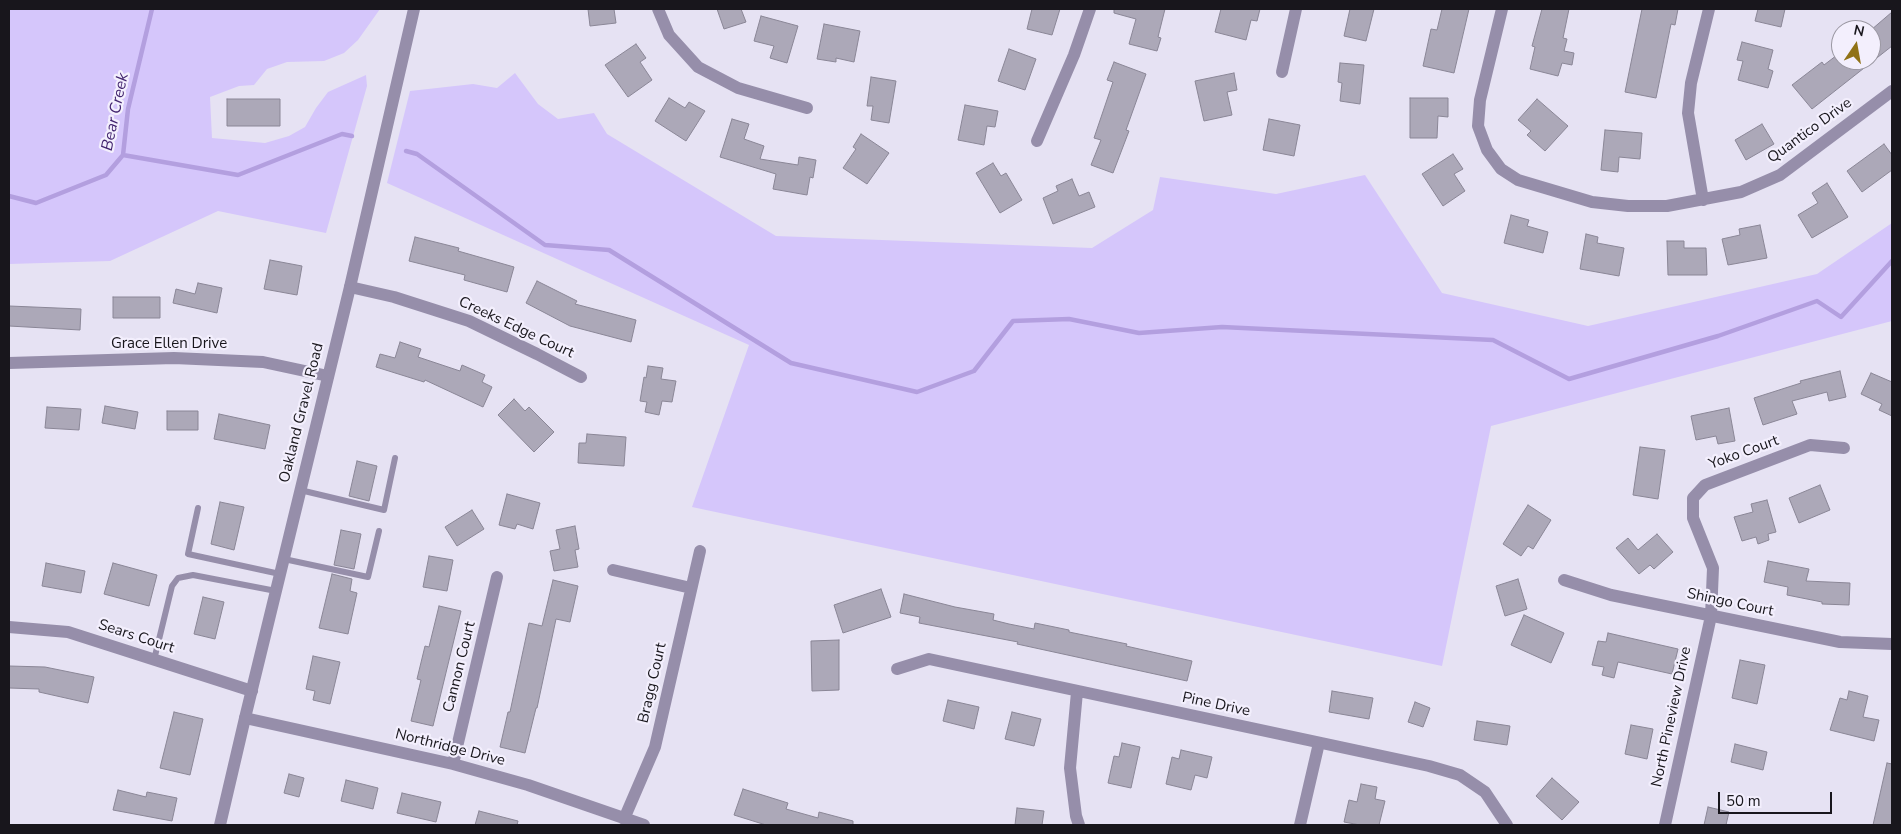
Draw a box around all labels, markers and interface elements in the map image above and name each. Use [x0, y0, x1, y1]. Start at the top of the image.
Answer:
north arrow [1831, 20, 1881, 70]
text: N [1852, 20, 1866, 41]
water label: Bear Creek [98, 71, 134, 153]
street label: Quantico Drive [1764, 94, 1856, 168]
street label: Creeks Edge Court [455, 293, 577, 363]
street label: Grace Ellen Drive [111, 335, 227, 353]
street label: Oakland Gravel Road [276, 341, 328, 485]
street label: Yoko Court [1707, 432, 1781, 474]
street label: Shingo Court [1685, 585, 1775, 621]
street label: Sears Court [96, 616, 176, 658]
street label: Cannon Court [440, 620, 480, 714]
street label: Bragg Court [635, 641, 671, 725]
street label: North Pineview Drive [1648, 645, 1696, 789]
street label: Pine Drive [1180, 689, 1252, 721]
street label: Northridge Drive [393, 726, 507, 770]
scale bar [1721, 782, 1835, 814]
text: 50 m [1726, 791, 1761, 811]

